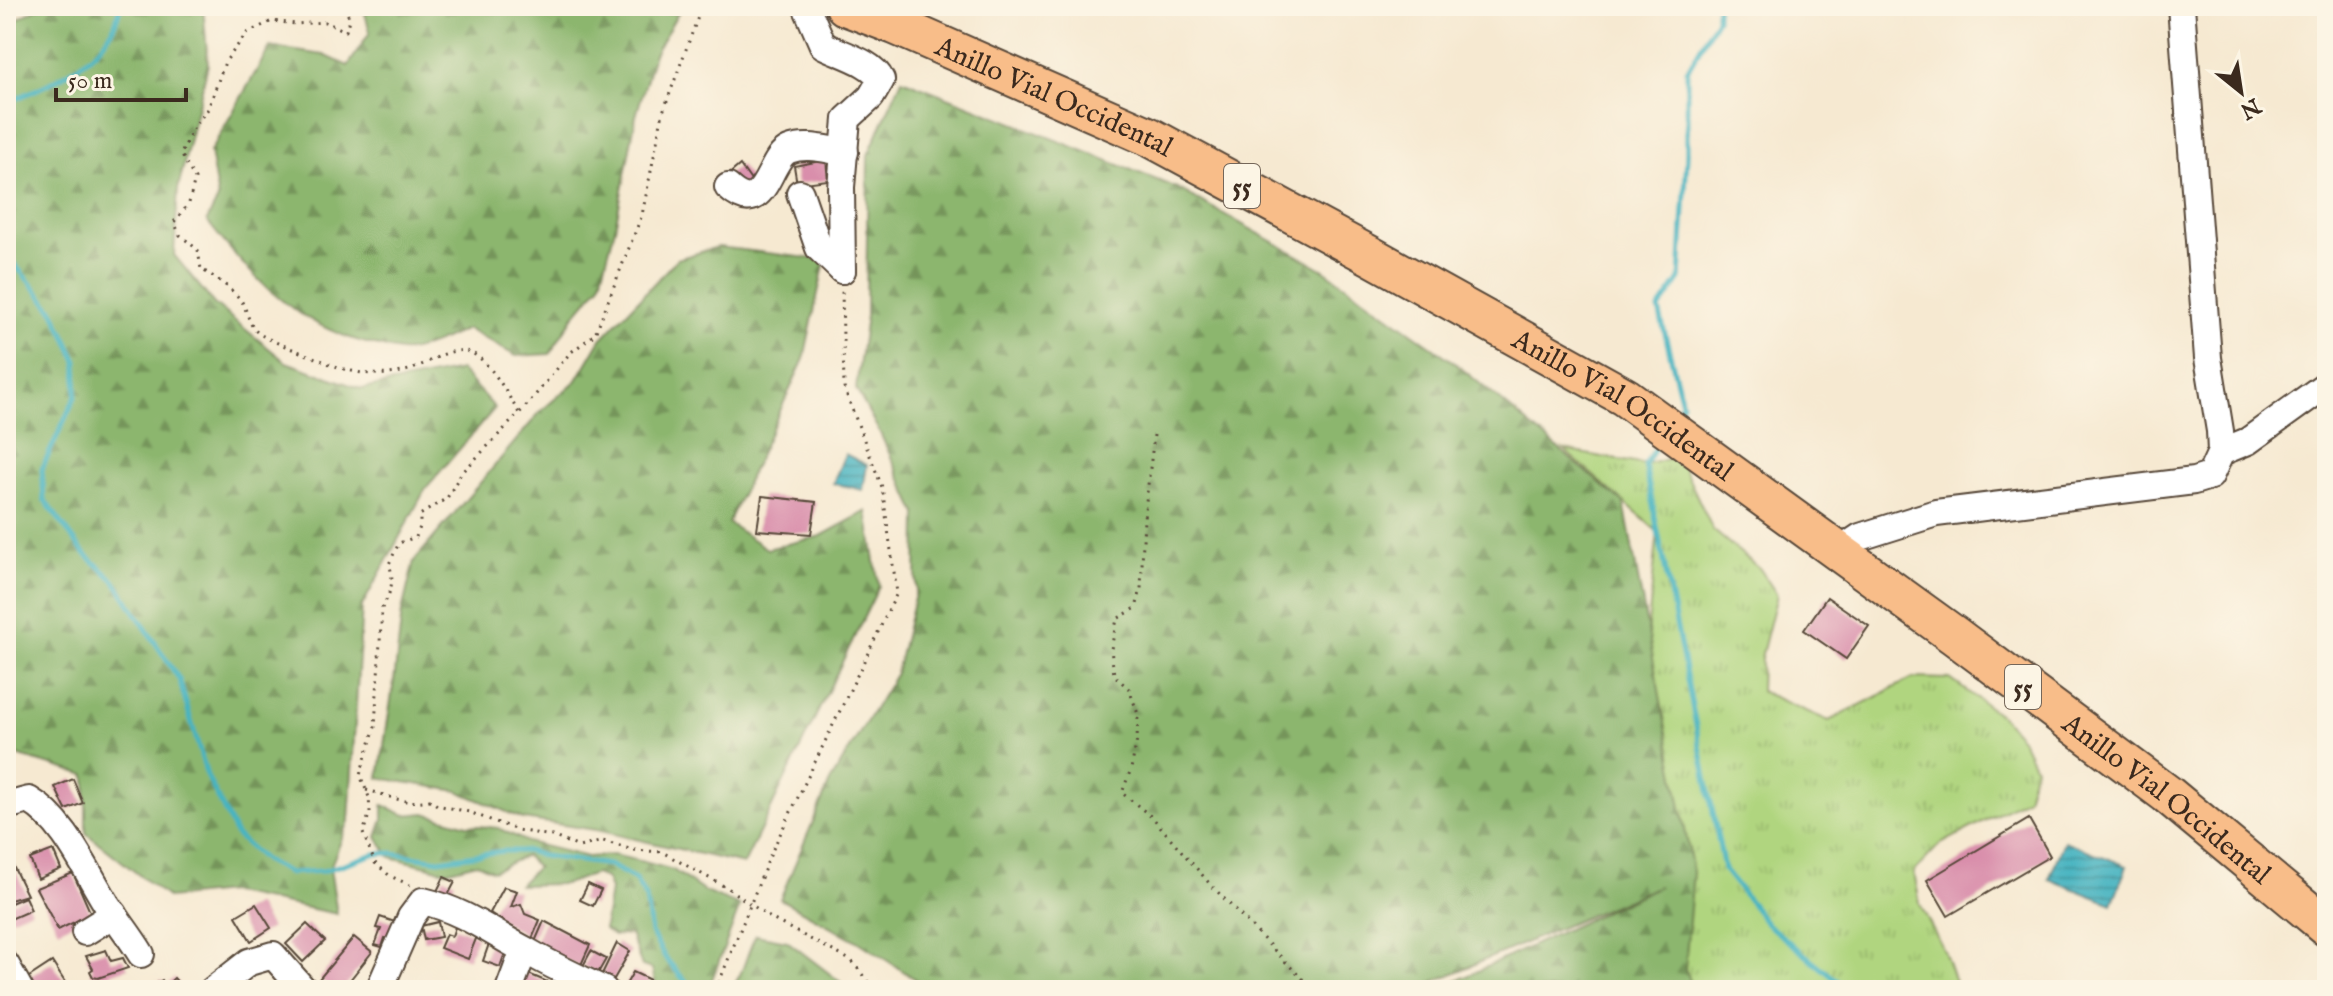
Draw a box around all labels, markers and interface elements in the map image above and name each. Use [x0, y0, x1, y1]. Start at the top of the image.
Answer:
street label: Anillo Vial Occidental [929, 30, 1179, 166]
scale bar [56, 52, 186, 102]
north arrow [2201, 52, 2281, 132]
text: 50 m [68, 66, 112, 97]
text: N [2235, 90, 2266, 124]
road number: 55 [1224, 164, 1260, 208]
street label: Anillo Vial Occidental [1505, 322, 1740, 490]
road number: 55 [2005, 665, 2041, 709]
street label: Anillo Vial Occidental [2054, 706, 2277, 893]

